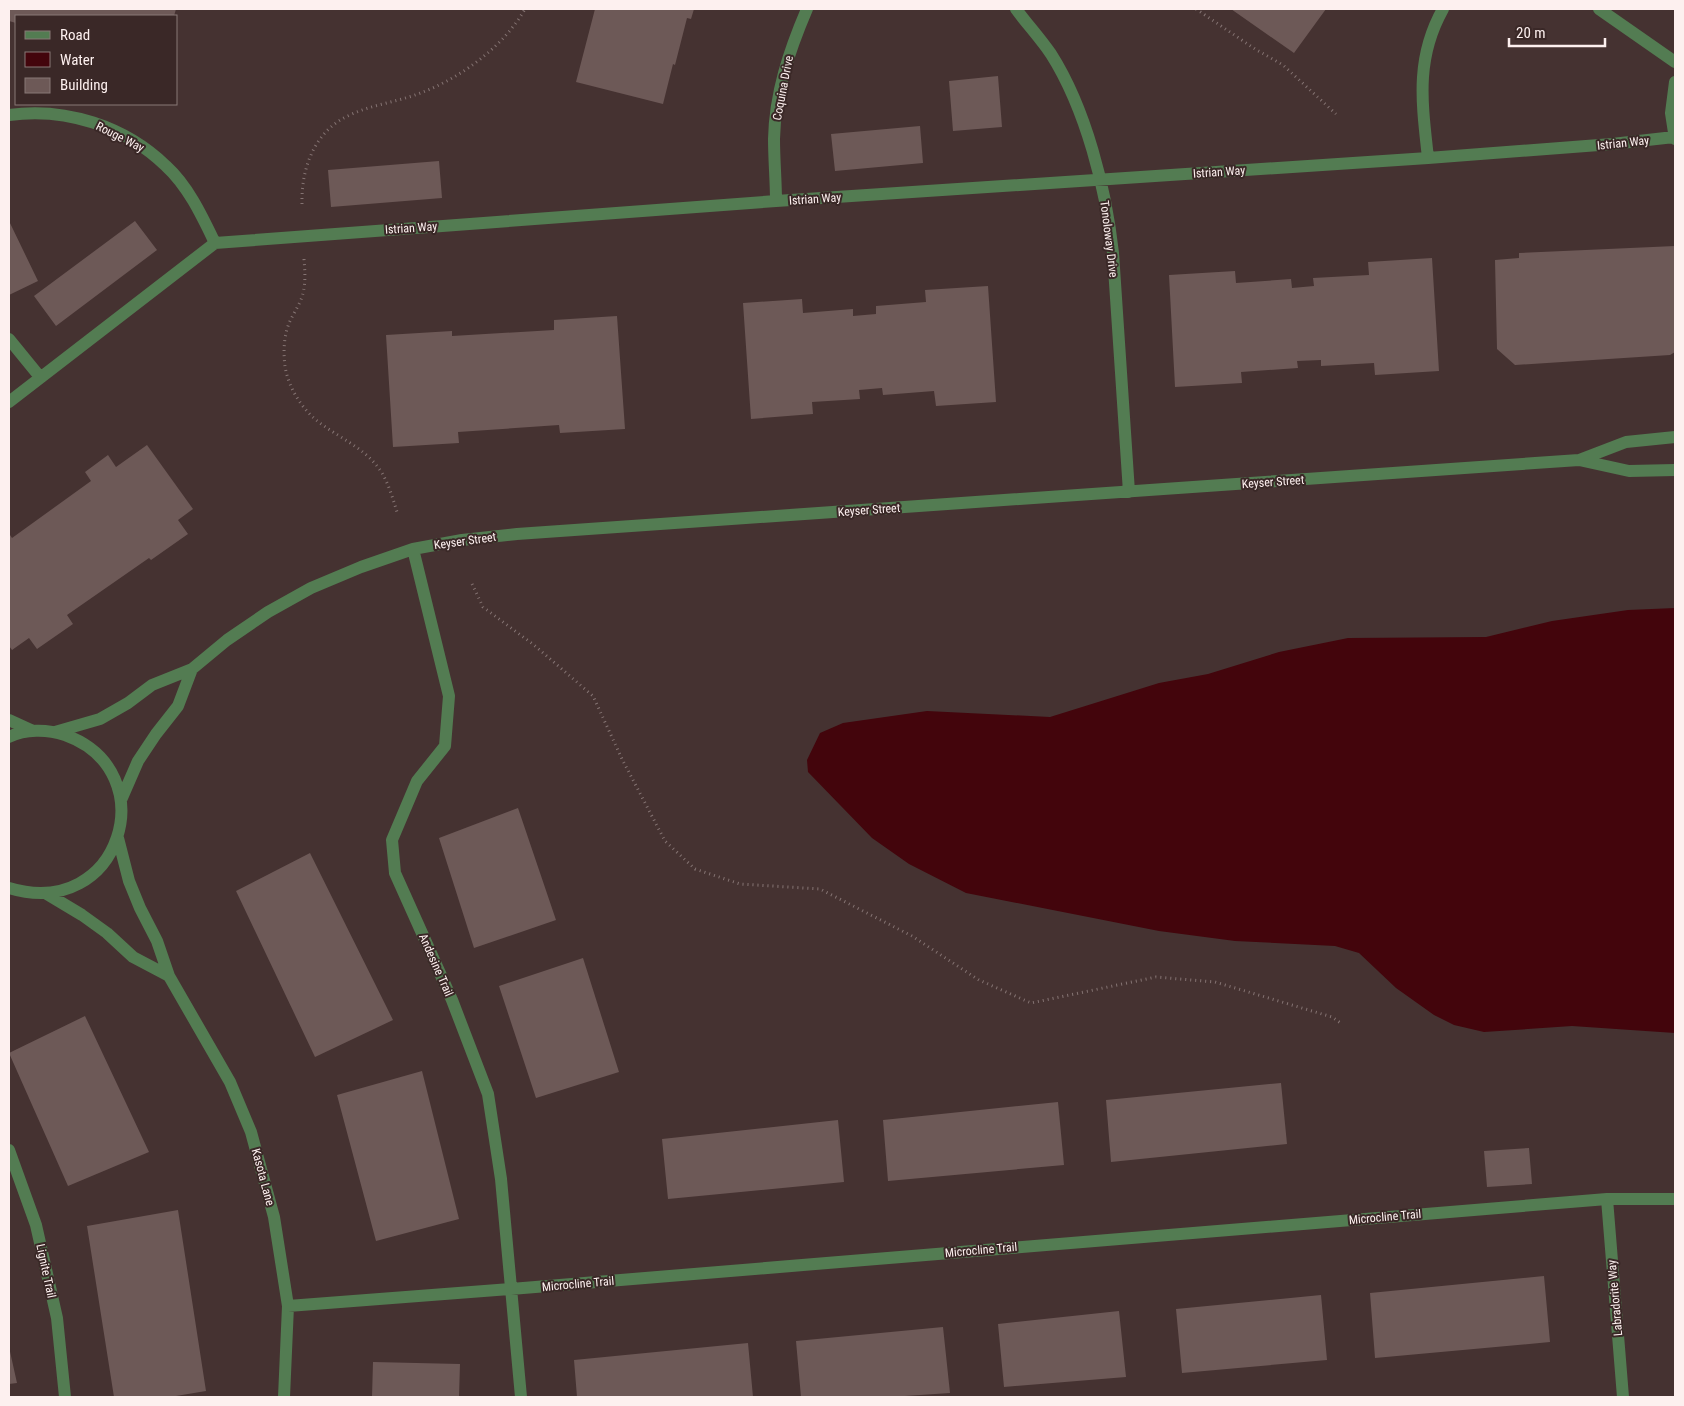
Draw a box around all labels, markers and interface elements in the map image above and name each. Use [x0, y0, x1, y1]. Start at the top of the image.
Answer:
legend [15, 15, 178, 105]
scale bar [1509, 15, 1605, 47]
text: 20 m [1516, 24, 1546, 42]
text: Road [60, 26, 90, 44]
text: Water [60, 51, 95, 69]
street label: Coquina Drive [770, 54, 796, 122]
text: Building [60, 76, 108, 94]
street label: Rouge Way [94, 119, 146, 155]
street label: Istrian Way [1596, 133, 1650, 153]
street label: Istrian Way [1192, 163, 1246, 181]
street label: Istrian Way [788, 190, 842, 208]
street label: Tonoloway Drive [1097, 200, 1121, 279]
street label: Istrian Way [384, 219, 438, 237]
street label: Keyser Street [1241, 473, 1305, 491]
street label: Keyser Street [837, 501, 901, 519]
street label: Keyser Street [433, 530, 497, 552]
street label: Andesine Trail [416, 932, 456, 998]
street label: Kasota Lane [249, 1147, 277, 1208]
street label: Microcline Trail [1348, 1207, 1422, 1227]
street label: Microcline Trail [944, 1240, 1018, 1260]
street label: Lignite Trail [33, 1243, 59, 1299]
street label: Labradorite Way [1605, 1259, 1625, 1337]
street label: Microcline Trail [541, 1274, 615, 1294]

